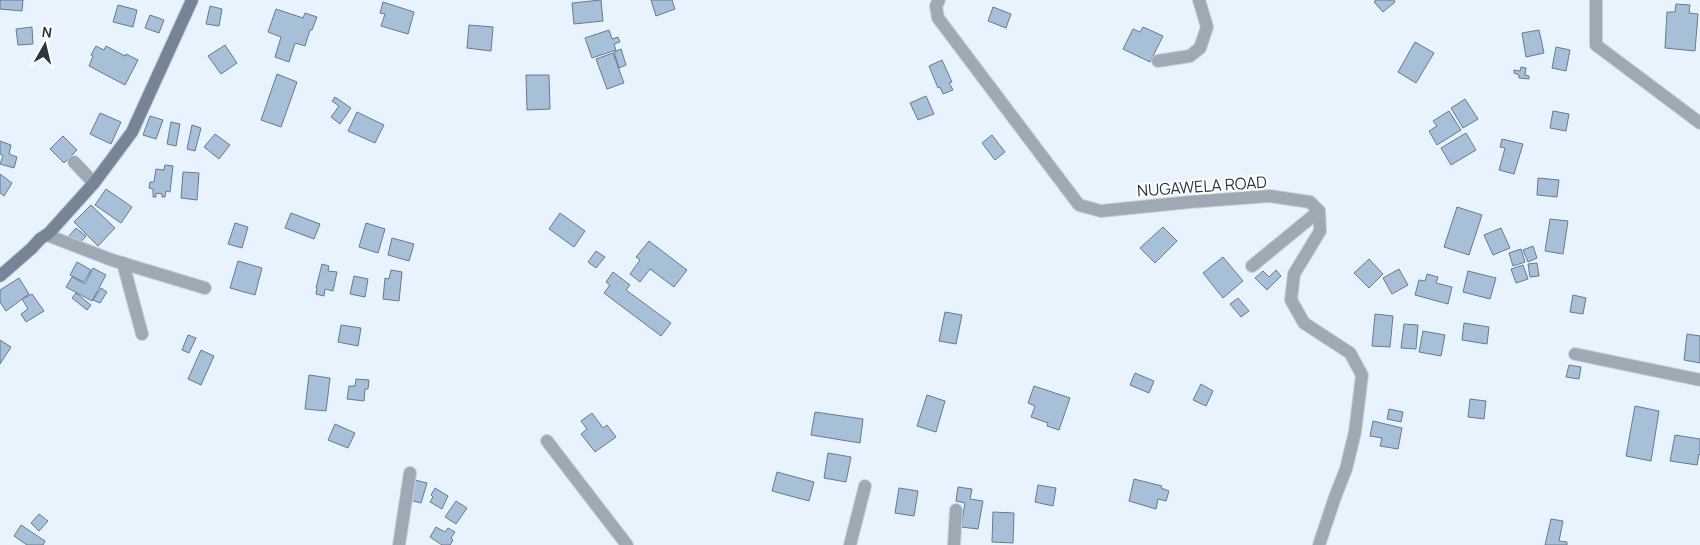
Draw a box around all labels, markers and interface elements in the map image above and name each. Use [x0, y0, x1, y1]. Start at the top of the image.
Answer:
north arrow [20, 20, 70, 70]
text: N [41, 22, 53, 42]
street label: NUGAWELA ROAD [1136, 170, 1268, 202]

